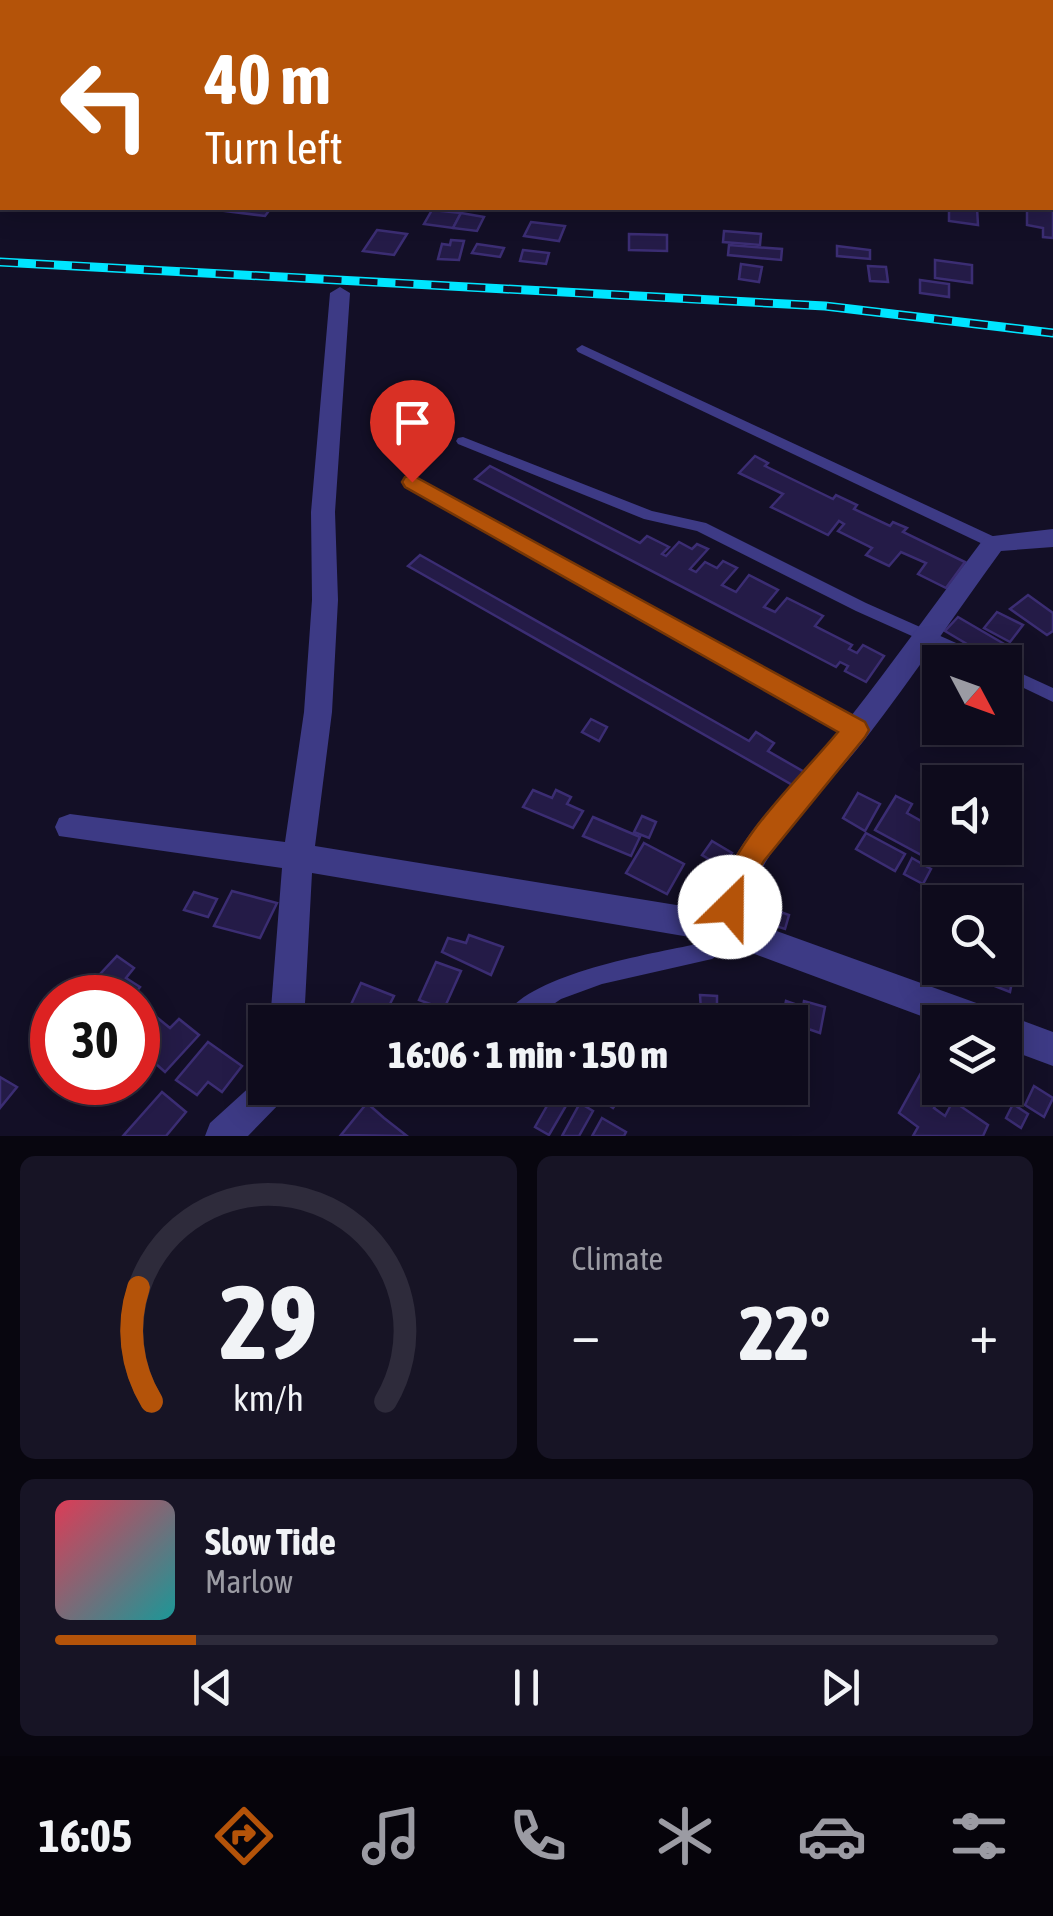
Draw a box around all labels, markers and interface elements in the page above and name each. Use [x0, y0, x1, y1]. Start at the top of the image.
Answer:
text: 40 m [205, 39, 331, 119]
icon: left [40, 40, 170, 170]
text: Turn left [205, 122, 343, 174]
pin [370, 380, 455, 483]
icon: arrive [385, 395, 440, 450]
north arrow [922, 645, 1022, 745]
map controls [922, 645, 1022, 1105]
button: sound [922, 765, 1022, 865]
position arrow [678, 855, 782, 959]
button: search [922, 885, 1022, 985]
speed limit sign: 30 [30, 975, 160, 1105]
button: layers [922, 1005, 1022, 1105]
text: 16:06 · 1 min · 150 m [388, 1033, 668, 1076]
text: Climate [572, 1240, 663, 1277]
text: 29 [219, 1262, 317, 1381]
text: 22° [739, 1290, 830, 1376]
text: − [572, 1302, 600, 1365]
text: + [969, 1302, 998, 1365]
text: km/h [233, 1378, 304, 1419]
text: Slow Tide [205, 1520, 336, 1563]
text: Marlow [205, 1563, 293, 1600]
icon: previous [185, 1660, 240, 1715]
icon: pause [499, 1660, 554, 1715]
icon: next [813, 1660, 868, 1715]
icon: directions [209, 1801, 279, 1871]
icon: music [356, 1801, 426, 1871]
icon: phone [503, 1801, 573, 1871]
icon: climate [650, 1801, 720, 1871]
icon: car [797, 1801, 867, 1871]
icon: filters [944, 1801, 1014, 1871]
text: 16:05 [39, 1810, 132, 1862]

